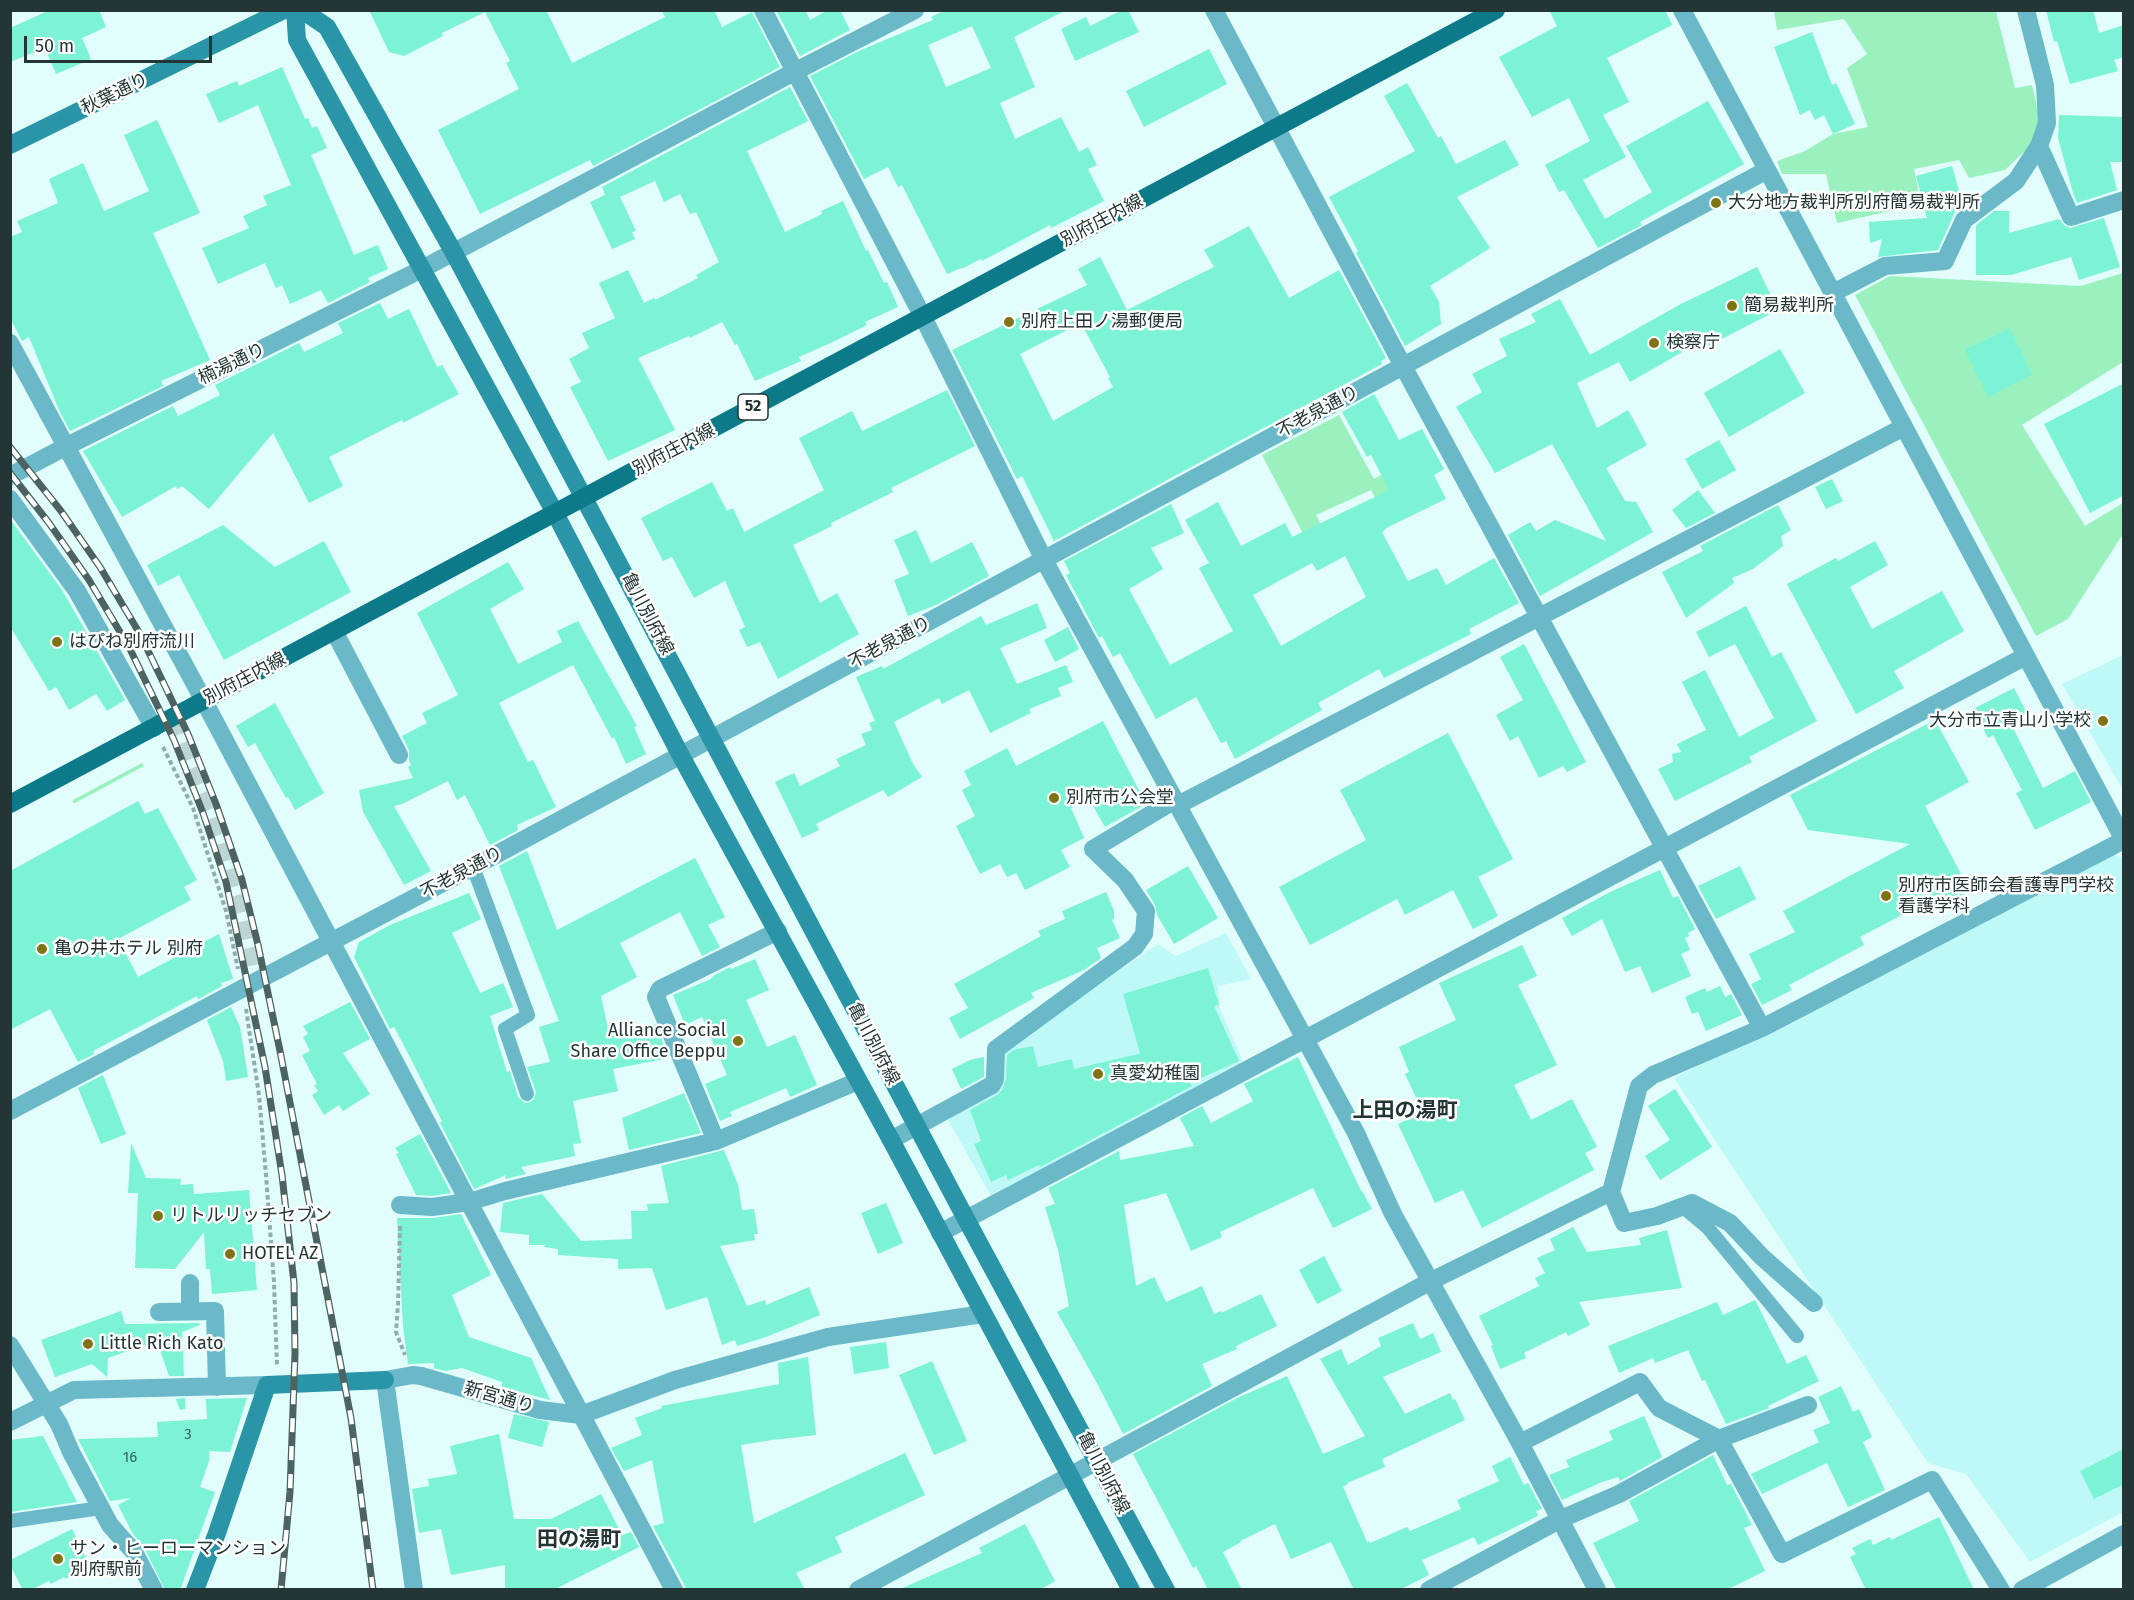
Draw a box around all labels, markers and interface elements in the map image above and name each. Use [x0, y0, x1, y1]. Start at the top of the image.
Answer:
scale bar [27, 24, 214, 62]
text: 50 m [35, 35, 74, 57]
street label: 秋葉通り [78, 69, 152, 119]
street label: 別府庄内線 [1057, 190, 1147, 252]
place label: 大分地方裁判所別府簡易裁判所 [1728, 192, 1980, 214]
marker: 大分地方裁判所別府簡易裁判所 [1709, 196, 1723, 210]
place label: 簡易裁判所 [1744, 295, 1834, 317]
marker: 簡易裁判所 [1725, 299, 1739, 313]
place label: 別府上田ノ湯郵便局 [1021, 311, 1183, 333]
marker: 別府上田ノ湯郵便局 [1002, 315, 1016, 329]
place label: 検察庁 [1666, 332, 1720, 354]
marker: 検察庁 [1647, 336, 1661, 350]
street label: 楠湯通り [195, 339, 269, 389]
street label: 不老泉通り [1273, 381, 1363, 443]
road number: 52 [738, 394, 768, 420]
street label: 別府庄内線 [629, 419, 719, 481]
street label: 亀川別府線 [616, 569, 678, 659]
street label: 不老泉通り [845, 612, 935, 674]
place label: はぴね別府流川 [69, 631, 195, 653]
marker: はぴね別府流川 [50, 635, 64, 649]
street label: 別府庄内線 [200, 648, 290, 710]
place label: 大分市立青山小学校 [1929, 710, 2091, 732]
marker: 大分市立青山小学校 [2096, 714, 2110, 728]
place label: 別府市公会堂 [1066, 787, 1174, 809]
marker: 別府市公会堂 [1047, 791, 1061, 805]
street label: 不老泉通り [417, 842, 507, 904]
place label: 別府市医師会看護専門学校 看護学科 [1898, 875, 2114, 918]
marker: 別府市医師会看護専門学校 看護学科 [1879, 889, 1893, 903]
place label: 亀の井ホテル 別府 [54, 938, 203, 960]
marker: 亀の井ホテル 別府 [35, 942, 49, 956]
street label: 亀川別府線 [842, 999, 904, 1089]
place label: Alliance Social Share Office Beppu [571, 1020, 726, 1062]
marker: Alliance Social Share Office Beppu [731, 1034, 745, 1048]
place label: 真愛幼稚園 [1110, 1063, 1200, 1085]
marker: 真愛幼稚園 [1091, 1067, 1105, 1081]
district label: 上田の湯町 [1353, 1098, 1457, 1124]
place label: リトルリッチセブン [170, 1205, 332, 1227]
marker: リトルリッチセブン [151, 1209, 165, 1223]
place label: HOTEL AZ [242, 1243, 318, 1265]
marker: HOTEL AZ [223, 1247, 237, 1261]
place label: Little Rich Kato [100, 1333, 224, 1355]
marker: Little Rich Kato [81, 1337, 95, 1351]
street label: 新宮通り [461, 1378, 537, 1418]
house number: 3 [184, 1426, 192, 1444]
street label: 亀川別府線 [1072, 1428, 1134, 1518]
house number: 16 [123, 1449, 137, 1467]
district label: 田の湯町 [537, 1527, 621, 1553]
place label: サン・ヒーローマンション 別府駅前 [70, 1538, 286, 1580]
marker: サン・ヒーローマンション 別府駅前 [51, 1552, 65, 1566]

